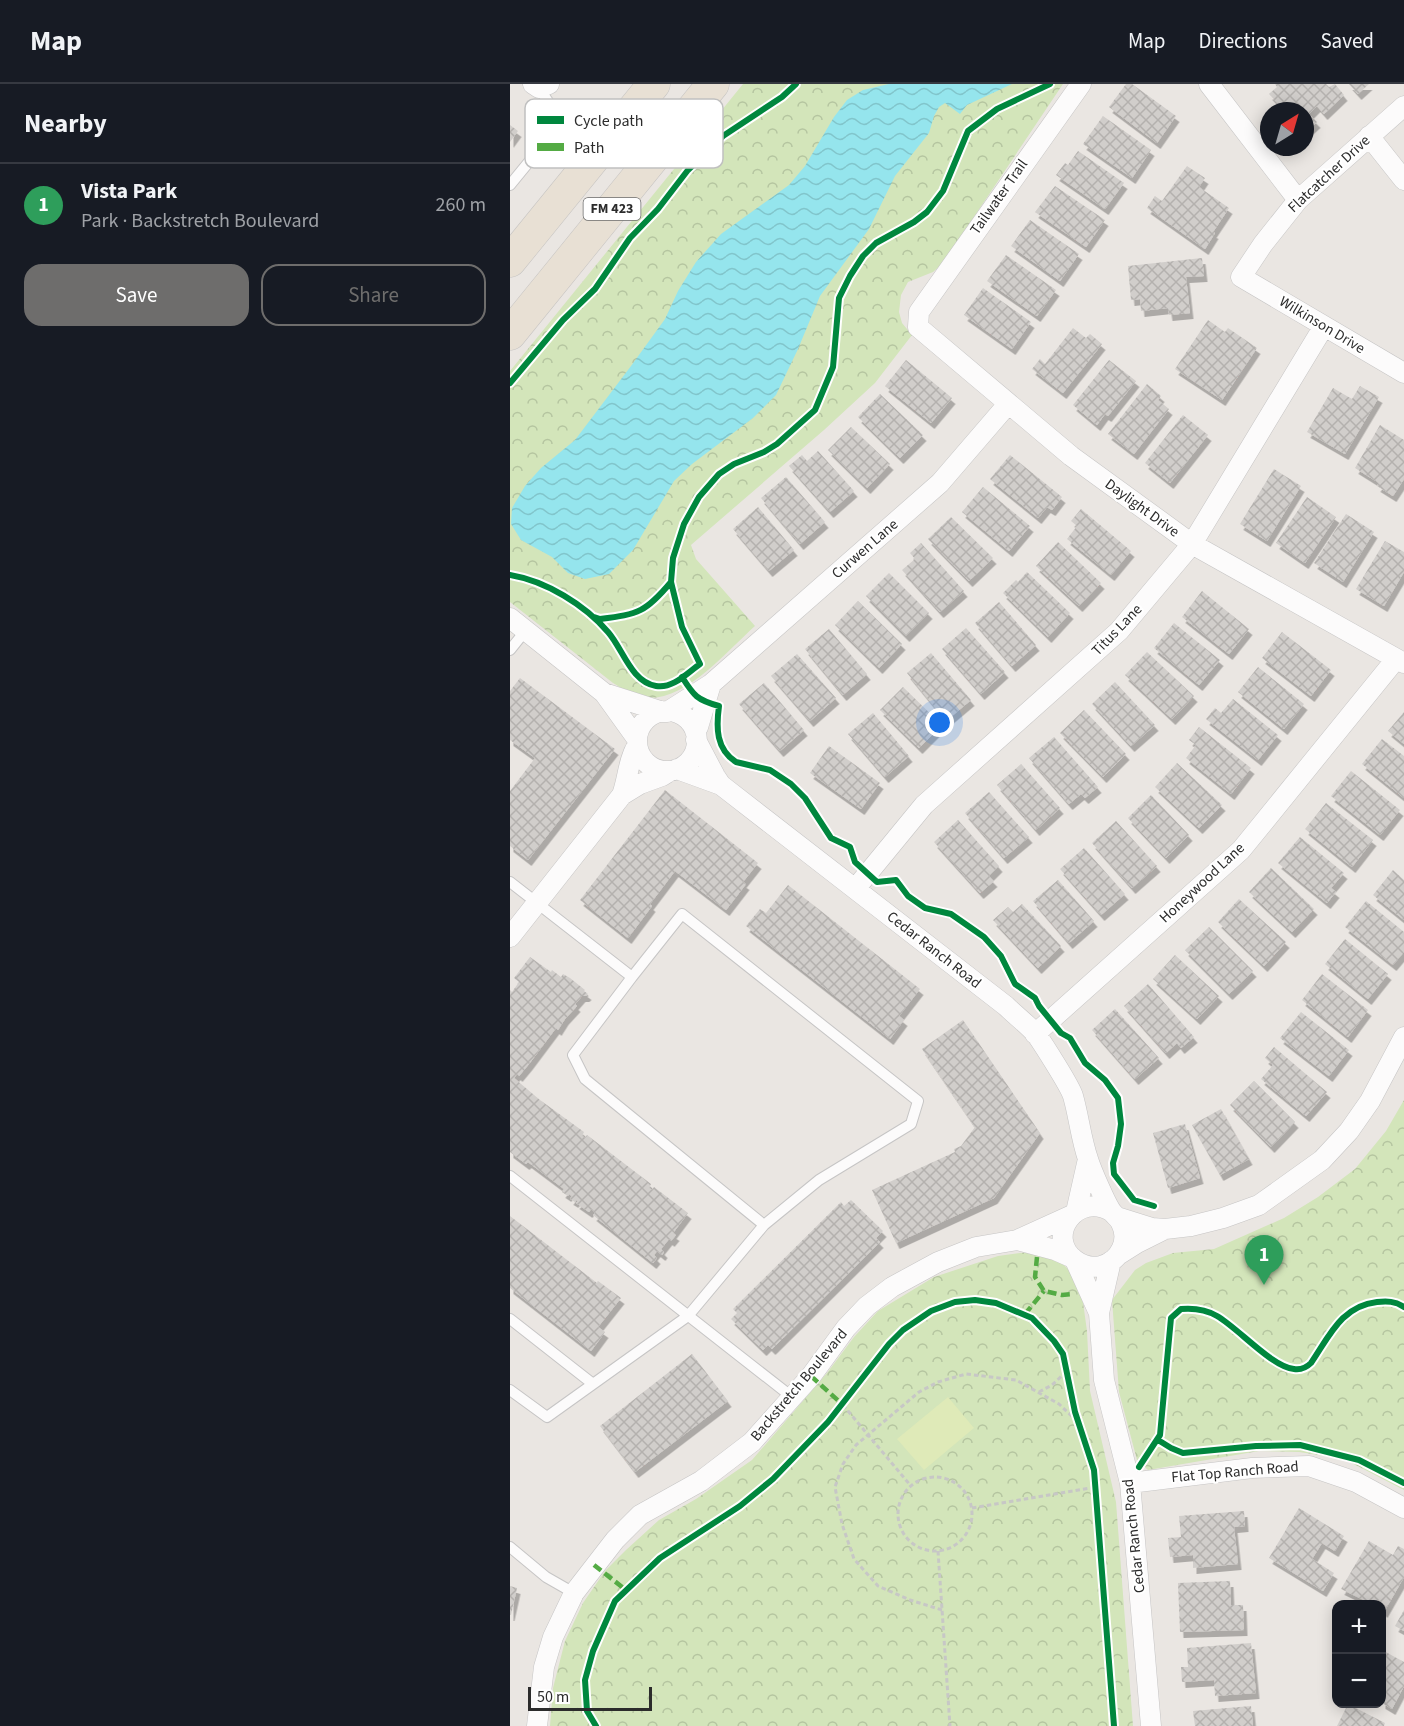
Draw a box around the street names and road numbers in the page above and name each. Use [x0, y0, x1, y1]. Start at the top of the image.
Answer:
street label: Flatcatcher Drive [1283, 130, 1375, 218]
street label: Tailwater Trail [965, 155, 1033, 239]
road number: FM 423 [584, 198, 640, 220]
street label: Wilkinson Drive [1275, 291, 1369, 359]
street label: Daylight Drive [1100, 474, 1184, 542]
street label: Curwen Lane [827, 514, 903, 584]
street label: Titus Lane [1087, 599, 1147, 661]
street label: Honeywood Lane [1155, 838, 1249, 928]
street label: Cedar Ranch Road [882, 906, 986, 994]
street label: Backstretch Boulevard [746, 1324, 852, 1446]
street label: Flat Top Ranch Road [1171, 1456, 1299, 1488]
street label: Cedar Ranch Road [1118, 1478, 1150, 1594]

